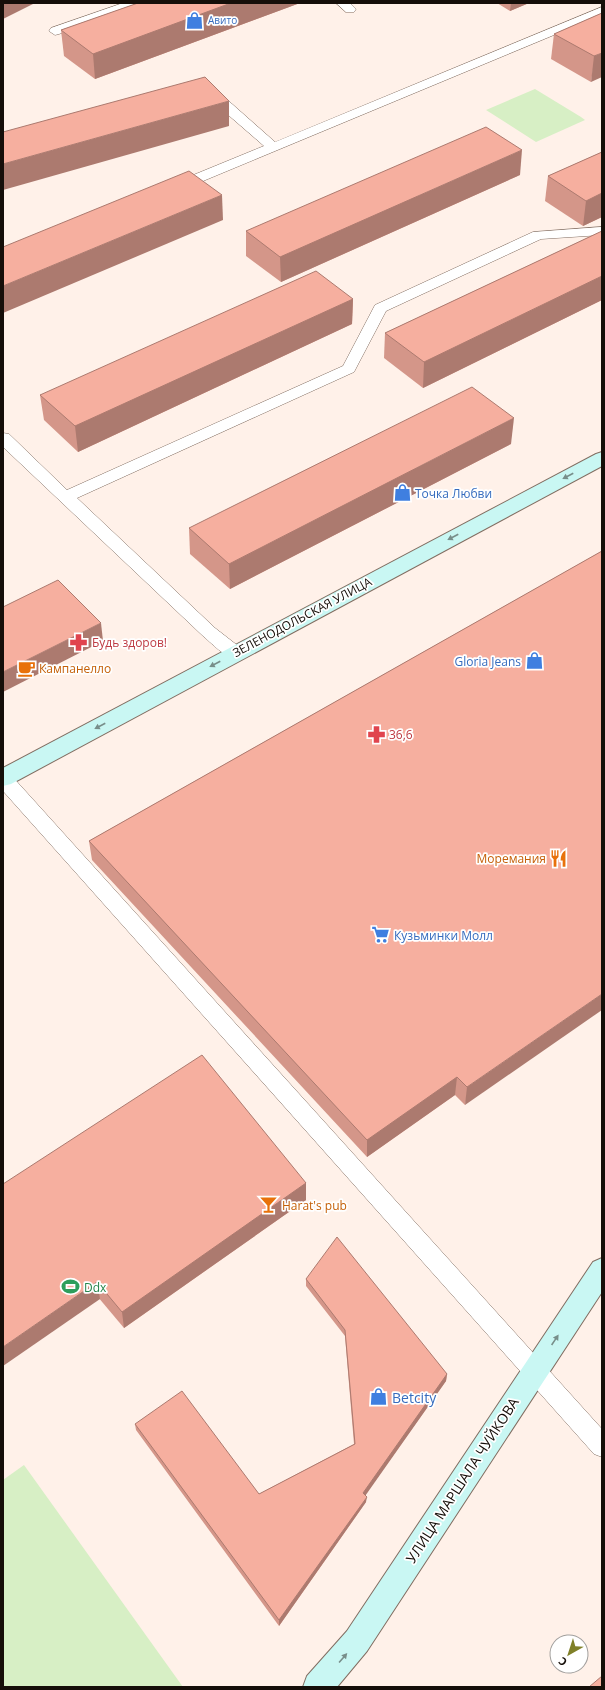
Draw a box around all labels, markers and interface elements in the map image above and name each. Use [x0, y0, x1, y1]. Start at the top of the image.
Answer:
shop icon: Авито [185, 10, 205, 30]
place label: Авито [208, 13, 237, 27]
one-way arrow [562, 473, 573, 479]
shop icon: Точка Любви [392, 483, 412, 503]
place label: Точка Любви [415, 485, 492, 502]
one-way arrow [447, 534, 459, 541]
street label: ЗЕЛЕНОДОЛЬСКАЯ УЛИЦА [230, 573, 375, 661]
pharmacy icon: Будь здоров! [69, 632, 89, 652]
place label: Будь здоров! [92, 634, 167, 651]
shop icon: Gloria Jeans [524, 651, 544, 671]
place label: Gloria Jeans [455, 653, 521, 670]
cafe icon: Кампанелло [16, 658, 36, 678]
place label: Кампанелло [39, 660, 111, 677]
one-way arrow [209, 661, 220, 668]
one-way arrow [94, 722, 106, 729]
pharmacy icon: 36,6 [366, 724, 386, 744]
place label: 36,6 [389, 726, 413, 743]
restaurant icon: Моремания [549, 848, 569, 868]
place label: Моремания [477, 850, 546, 867]
supermarket icon: Кузьминки Молл [371, 925, 391, 945]
place label: Кузьминки Молл [394, 927, 493, 944]
bar icon: Harat's pub [259, 1195, 279, 1215]
place label: Harat's pub [282, 1197, 347, 1214]
sports icon: Ddx [61, 1277, 81, 1297]
place label: Ddx [84, 1279, 107, 1296]
one-way arrow [551, 1335, 559, 1345]
shop icon: Betcity [369, 1387, 389, 1407]
place label: Betcity [392, 1388, 437, 1407]
street label: УЛИЦА МАРШАЛА ЧУЙКОВА [401, 1393, 523, 1566]
north arrow [549, 1634, 589, 1674]
one-way arrow [339, 1652, 348, 1663]
text: С [555, 1654, 570, 1670]

